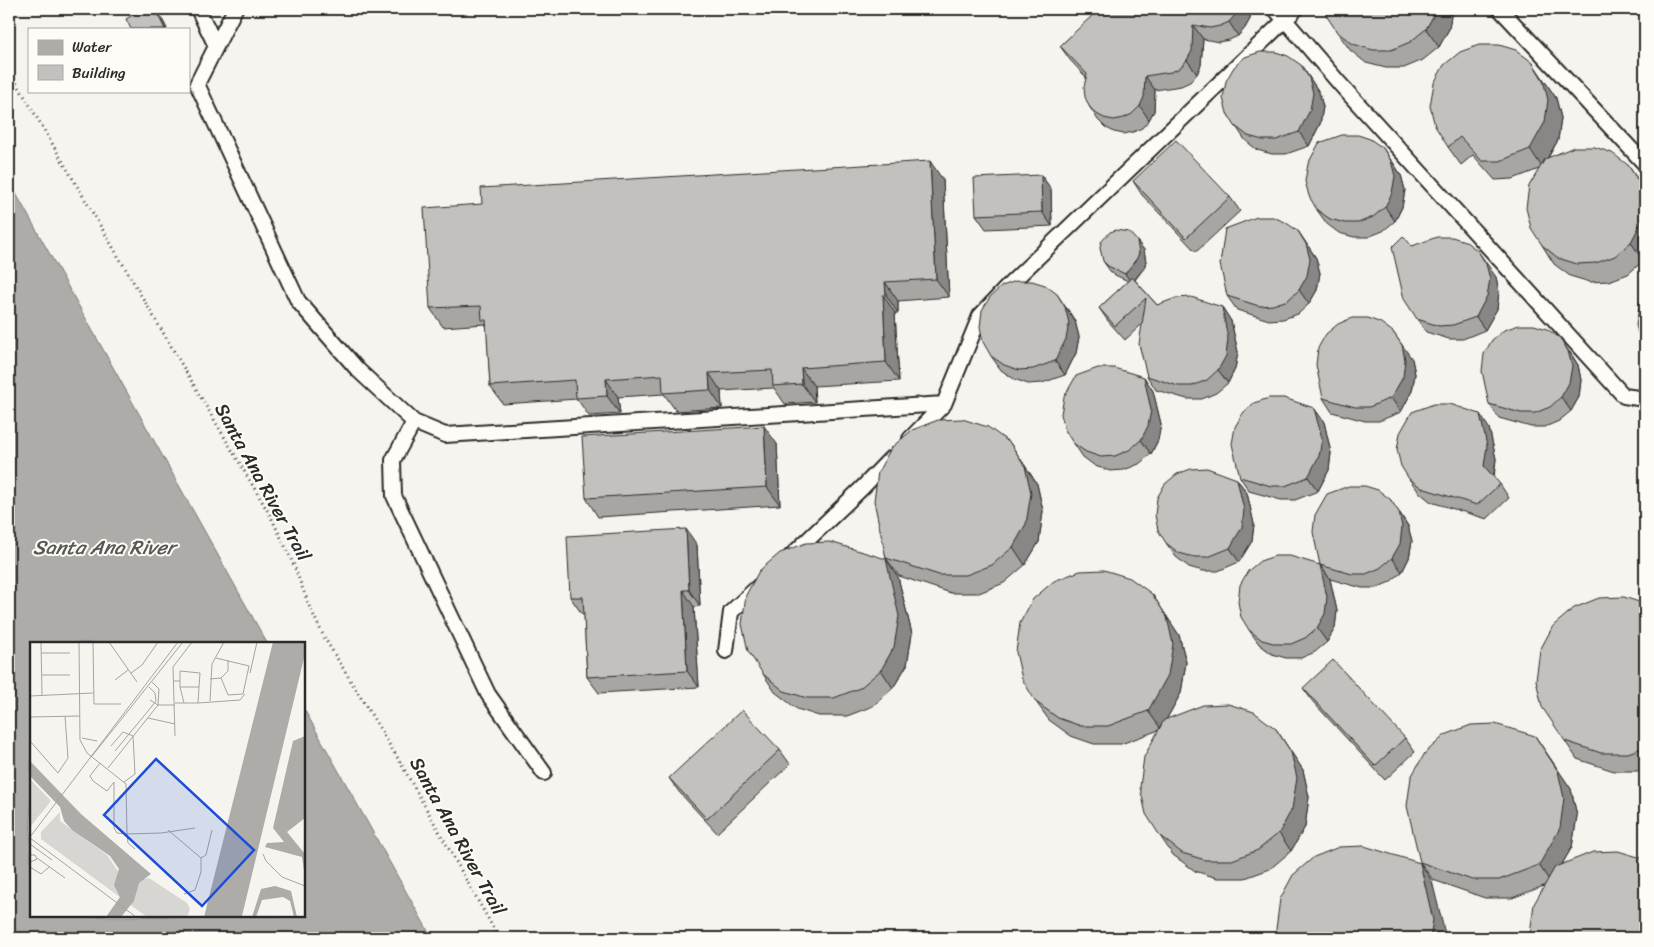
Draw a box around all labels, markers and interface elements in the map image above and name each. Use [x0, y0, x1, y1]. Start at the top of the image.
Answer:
legend [28, 28, 190, 92]
text: Water [72, 34, 112, 60]
text: Building [72, 60, 126, 86]
street label: Santa Ana River Trail [206, 397, 321, 568]
water label: Santa Ana River [33, 530, 179, 565]
inset map [30, 642, 305, 917]
street label: Santa Ana River Trail [401, 751, 516, 922]

